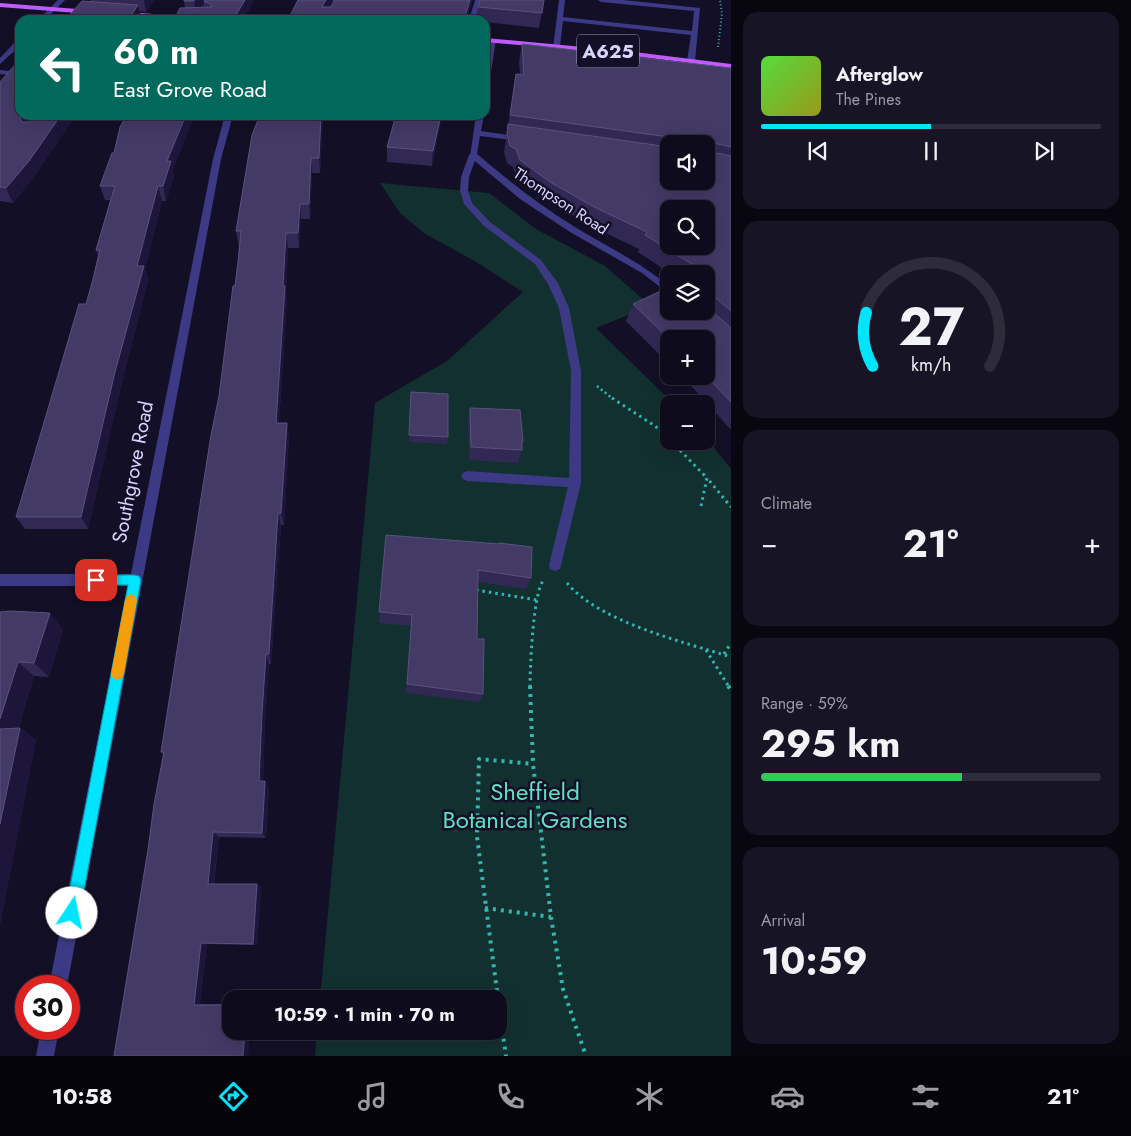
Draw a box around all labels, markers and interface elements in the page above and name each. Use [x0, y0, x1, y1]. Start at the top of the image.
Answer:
text: 60 m [113, 27, 199, 77]
road number: A625 [577, 34, 639, 68]
icon: left [30, 35, 95, 100]
text: Afterglow [836, 61, 923, 88]
text: East Grove Road [113, 73, 267, 105]
text: The Pines [836, 88, 901, 111]
map controls [660, 135, 715, 450]
button: sound [660, 135, 715, 190]
icon: previous [804, 137, 832, 165]
icon: pause [917, 137, 945, 165]
icon: next [1030, 137, 1058, 165]
street label: Thompson Road [509, 162, 613, 240]
button: search [660, 200, 715, 255]
button: layers [660, 265, 715, 320]
text: 27 [898, 289, 964, 365]
button: + [660, 330, 715, 385]
text: km/h [911, 352, 951, 378]
button: − [660, 395, 715, 450]
street label: Southgrove Road [105, 398, 161, 546]
text: Climate [761, 492, 812, 515]
text: 21° [903, 516, 958, 571]
text: − [761, 523, 778, 564]
text: + [1084, 523, 1101, 564]
pin [75, 559, 117, 601]
icon: arrive [82, 566, 110, 594]
text: Range · 59% [761, 692, 848, 715]
text: 295 km [761, 716, 900, 771]
park label: Sheffield Botanical Gardens [442, 774, 628, 837]
position arrow [45, 886, 97, 938]
text: Arrival [761, 909, 805, 932]
text: 10:59 [761, 933, 868, 988]
speed limit sign: 30 [15, 975, 80, 1040]
text: 10:59 · 1 min · 70 m [274, 1001, 455, 1028]
icon: directions [216, 1079, 251, 1114]
icon: music [355, 1079, 390, 1114]
icon: phone [493, 1079, 528, 1114]
icon: climate [632, 1079, 667, 1114]
icon: car [770, 1079, 805, 1114]
icon: filters [908, 1079, 943, 1114]
text: 10:58 [52, 1080, 113, 1112]
text: 21° [1047, 1080, 1079, 1112]

